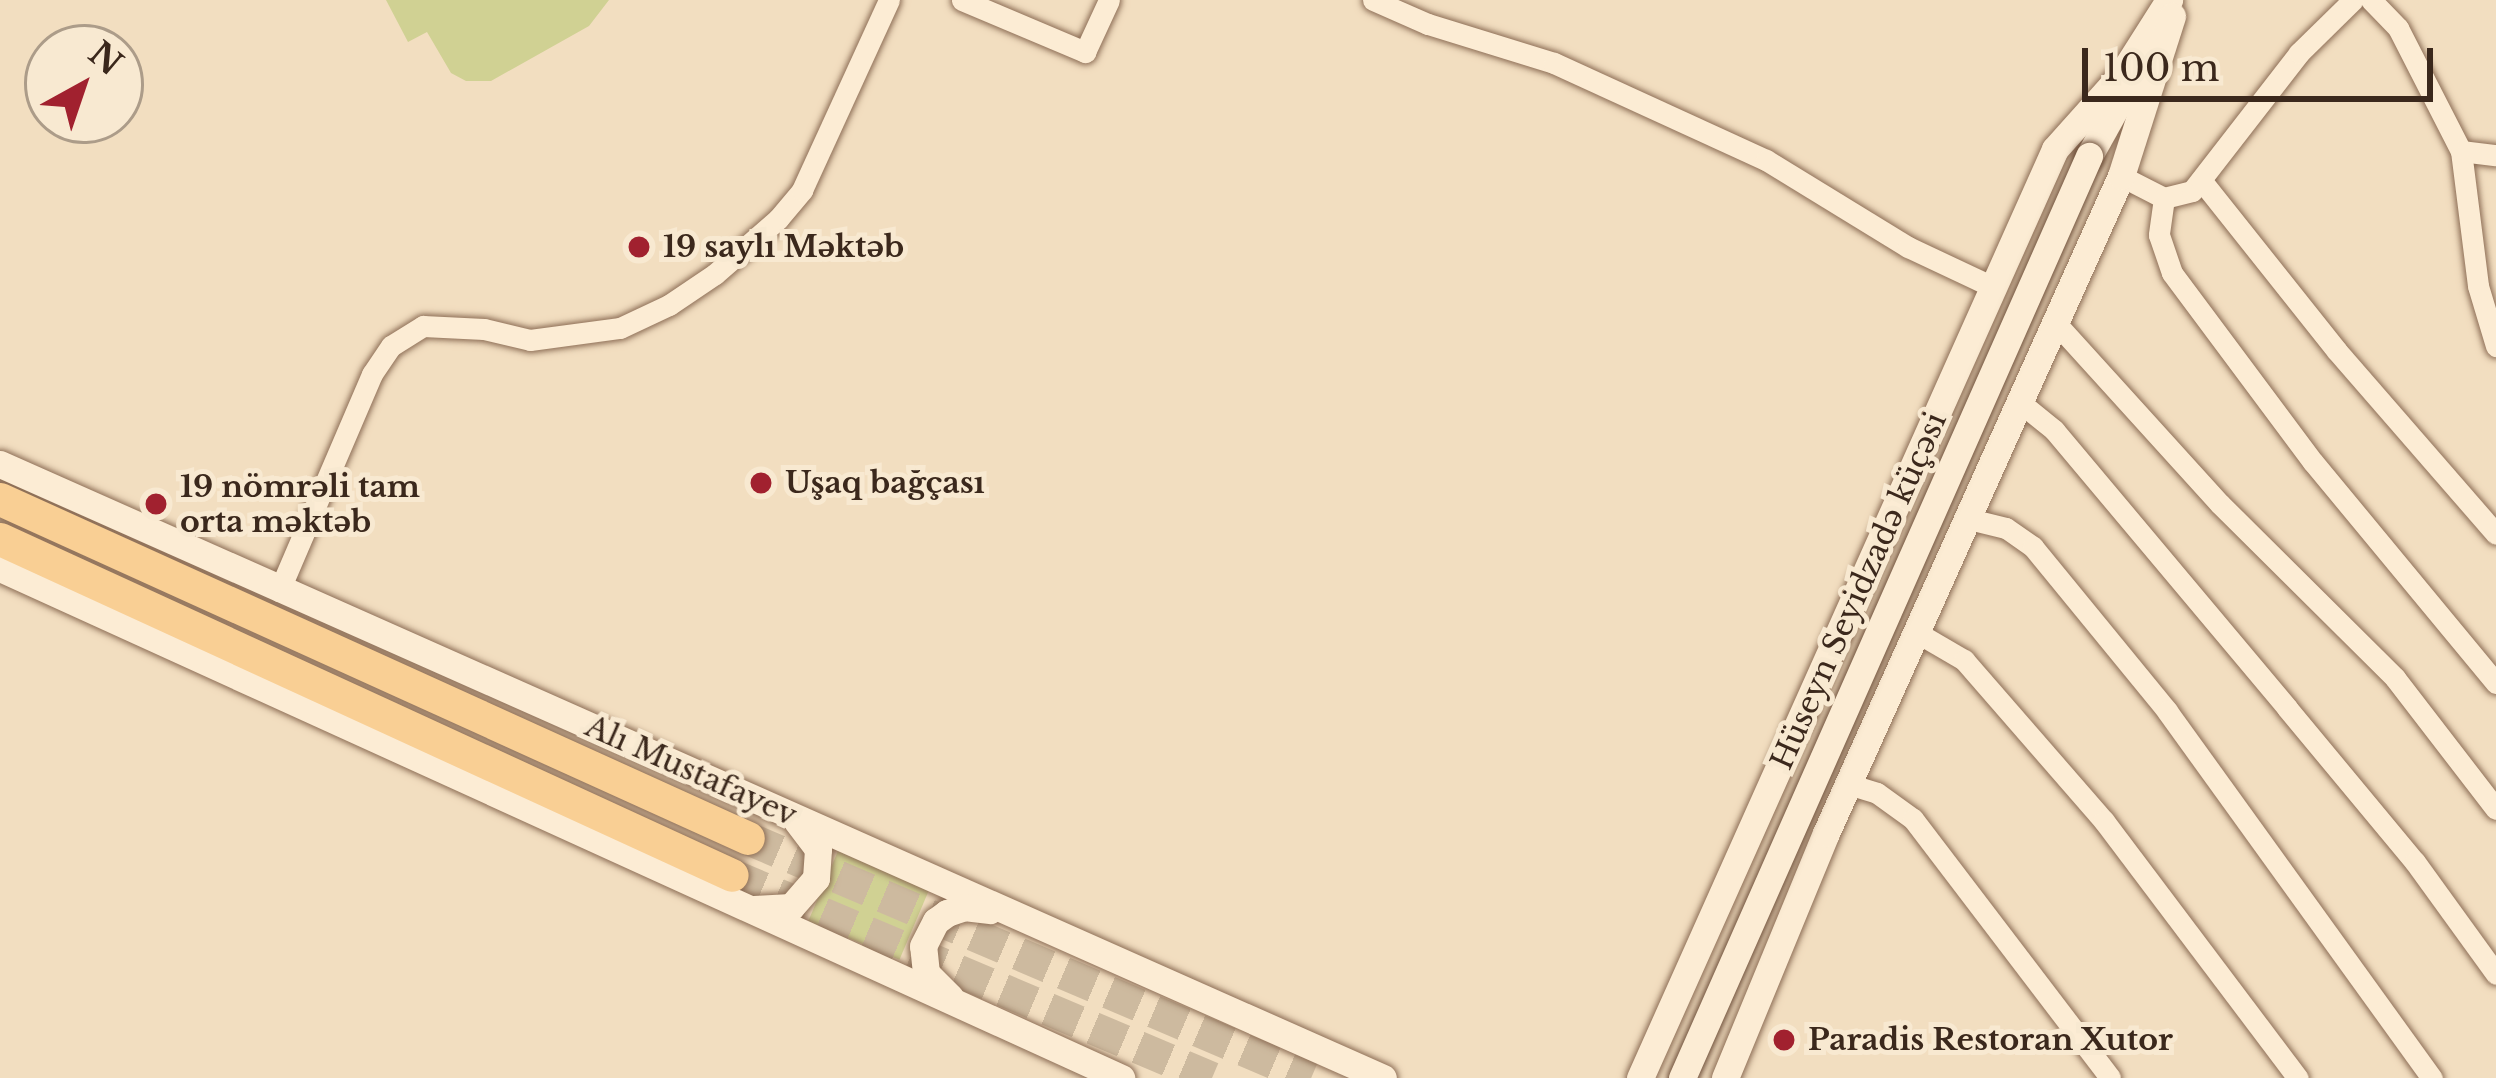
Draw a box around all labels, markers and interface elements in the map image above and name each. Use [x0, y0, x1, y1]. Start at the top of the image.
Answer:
north arrow [24, 24, 144, 144]
scale bar [2088, 24, 2439, 98]
text: N [80, 33, 131, 84]
text: 100 m [2103, 46, 2219, 91]
place label: 19 saylı Məktəb [663, 229, 904, 265]
marker: 19 saylı Məktəb [626, 234, 652, 260]
street label: Hüseyn Seyidzadə küçəsi [1764, 407, 1954, 775]
place label: Uşaq bağçası [785, 465, 984, 501]
place label: 19 nömrəli tam orta məktəb [180, 469, 420, 540]
marker: Uşaq bağçası [748, 470, 774, 496]
marker: 19 nömrəli tam orta məktəb [143, 491, 169, 517]
street label: Alı Mustafayev [580, 708, 802, 834]
place label: Paradis Restoran Xutor [1808, 1022, 2174, 1058]
marker: Paradis Restoran Xutor [1771, 1027, 1797, 1053]

